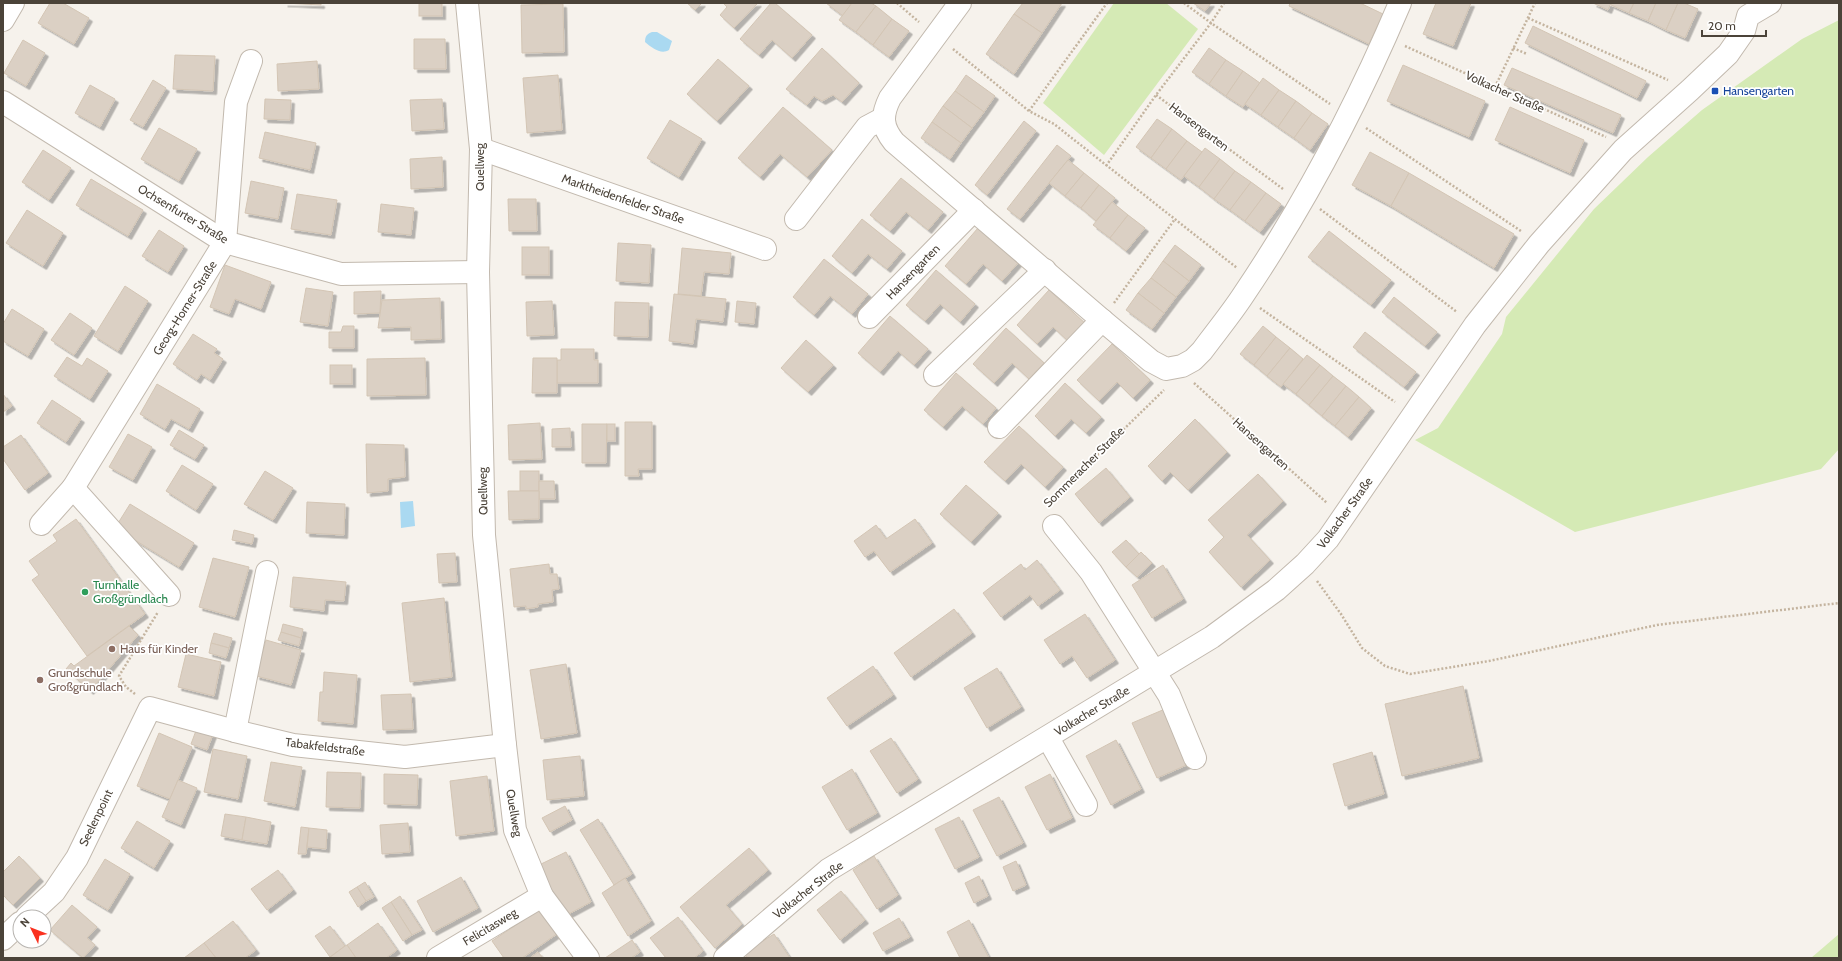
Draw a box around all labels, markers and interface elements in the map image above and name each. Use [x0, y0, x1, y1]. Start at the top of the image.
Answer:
scale bar [1702, 12, 1766, 38]
text: 20 m [1708, 18, 1736, 33]
street label: Volkacher Straße [1463, 67, 1547, 116]
place label: Hansengarten [1723, 83, 1794, 98]
marker: Hansengarten [1710, 86, 1720, 96]
street label: Hansengarten [1166, 99, 1232, 154]
street label: Quellweg [472, 142, 487, 191]
street label: Marktheidenfelder Straße [560, 170, 686, 227]
street label: Ochsenfurter Straße [135, 181, 231, 247]
street label: Hansengarten [883, 241, 943, 302]
street label: Georg-Horner-Straße [149, 258, 220, 358]
street label: Hansengarten [1230, 414, 1293, 473]
street label: Sommeracher Straße [1040, 423, 1127, 510]
street label: Quellweg [475, 466, 490, 515]
street label: Volkacher Straße [1314, 474, 1376, 552]
place label: Turnhalle Großgründlach [93, 577, 168, 606]
marker: Turnhalle Großgründlach [80, 587, 90, 597]
place label: Haus für Kinder [120, 641, 198, 656]
marker: Haus für Kinder [107, 644, 117, 654]
place label: Grundschule Großgründlach [48, 665, 123, 694]
marker: Grundschule Großgründlach [35, 675, 45, 685]
street label: Volkacher Straße [1051, 682, 1132, 739]
street label: Tabakfeldstraße [284, 734, 366, 759]
street label: Seelenpoint [75, 787, 116, 849]
street label: Quellweg [503, 788, 526, 839]
street label: Volkacher Straße [770, 858, 846, 922]
street label: Felicitasweg [460, 904, 521, 949]
north arrow [12, 909, 52, 949]
text: N [17, 915, 32, 930]

